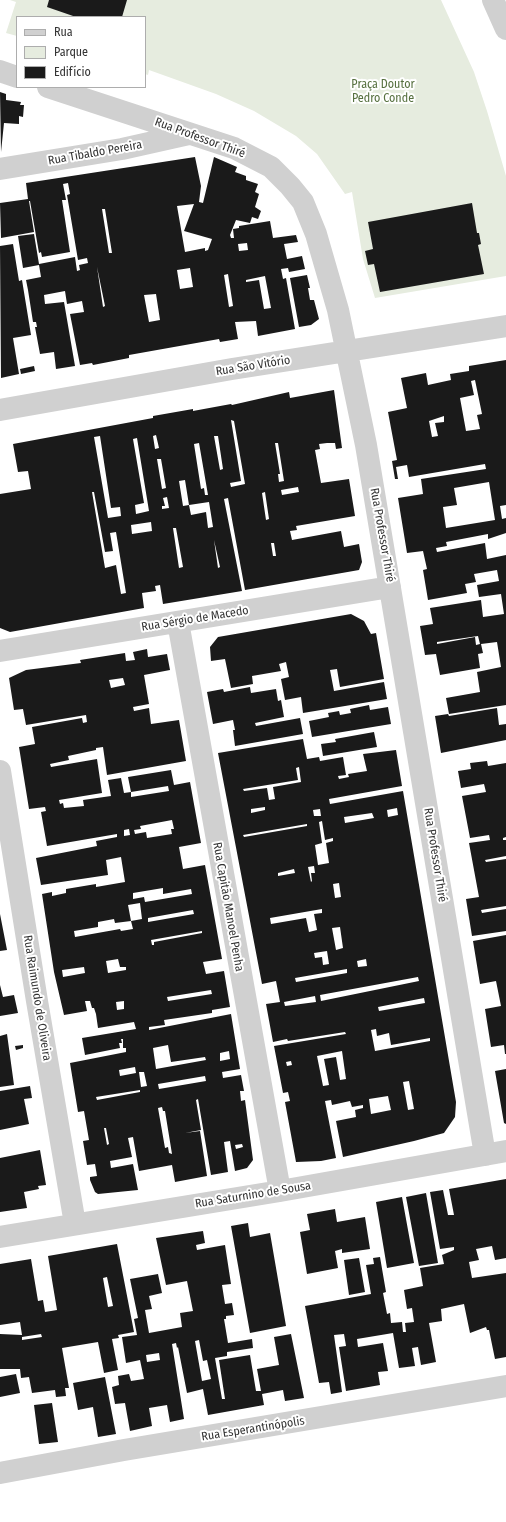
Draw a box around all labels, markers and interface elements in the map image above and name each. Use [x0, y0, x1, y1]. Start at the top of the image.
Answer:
legend [16, 16, 146, 88]
text: Rua [54, 25, 73, 39]
text: Parque [54, 45, 88, 59]
text: Edifício [54, 65, 91, 79]
park label: Praça Doutor Pedro Conde [351, 78, 415, 106]
street label: Rua Professor Thiré [153, 115, 247, 161]
street label: Rua Tibaldo Pereira [47, 138, 143, 168]
street label: Rua São Vitório [215, 353, 291, 379]
street label: Rua Professor Thiré [367, 487, 397, 583]
street label: Rua Sérgio de Macedo [140, 603, 250, 635]
street label: Rua Professor Thiré [420, 807, 450, 903]
street label: Rua Capitão Manoel Penha [210, 841, 246, 973]
street label: Rua Raimundo de Oliveira [20, 934, 54, 1062]
street label: Rua Saturnino de Sousa [194, 1179, 312, 1211]
street label: Rua Esperantinópolis [200, 1414, 306, 1444]

